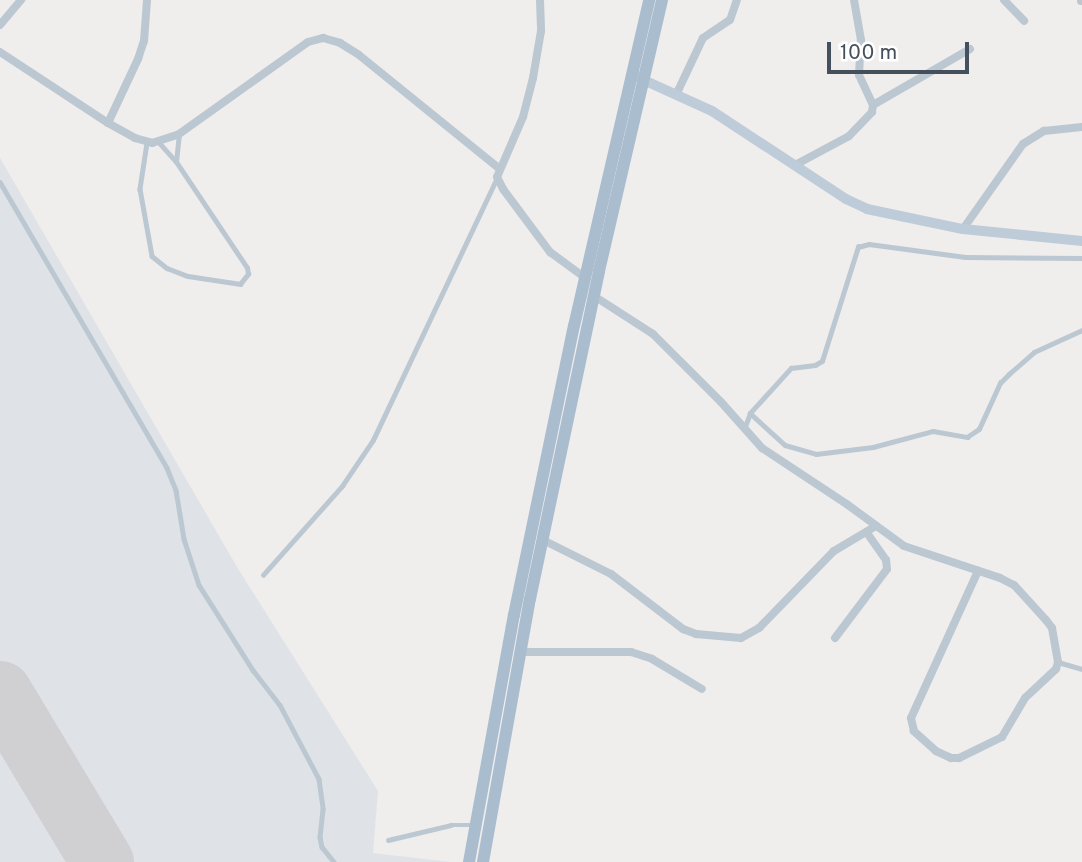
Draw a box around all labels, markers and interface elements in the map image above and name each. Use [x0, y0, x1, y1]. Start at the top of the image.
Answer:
scale bar [830, 28, 972, 72]
text: 100 m [840, 40, 897, 67]

